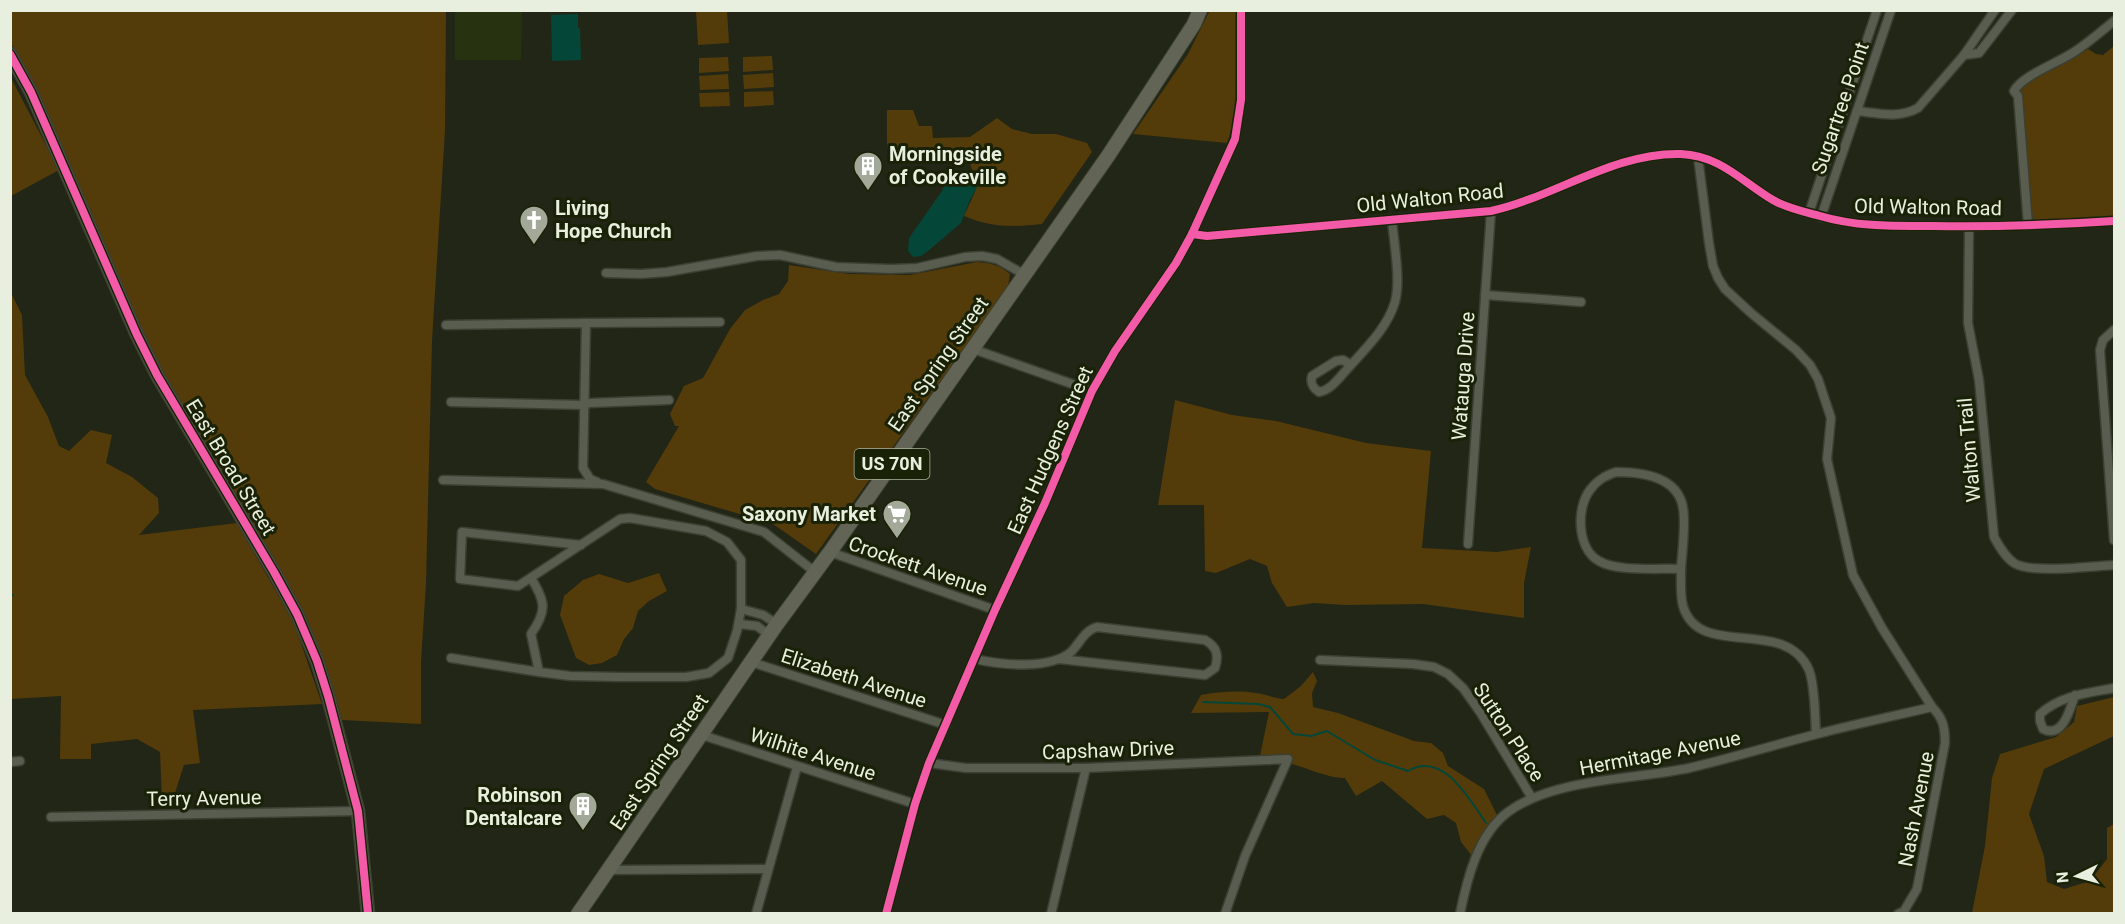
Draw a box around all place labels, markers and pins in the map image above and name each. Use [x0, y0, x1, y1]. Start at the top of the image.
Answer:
place label: Morningside of Cookeville [889, 142, 1006, 189]
building icon: Morningside of Cookeville [852, 150, 884, 192]
place label: Living Hope Church [555, 196, 672, 243]
church icon: Living Hope Church [518, 204, 550, 246]
supermarket icon: Saxony Market [881, 498, 913, 540]
place label: Saxony Market [742, 502, 876, 526]
place label: Robinson Dentalcare [465, 783, 562, 830]
building icon: Robinson Dentalcare [567, 790, 599, 832]

